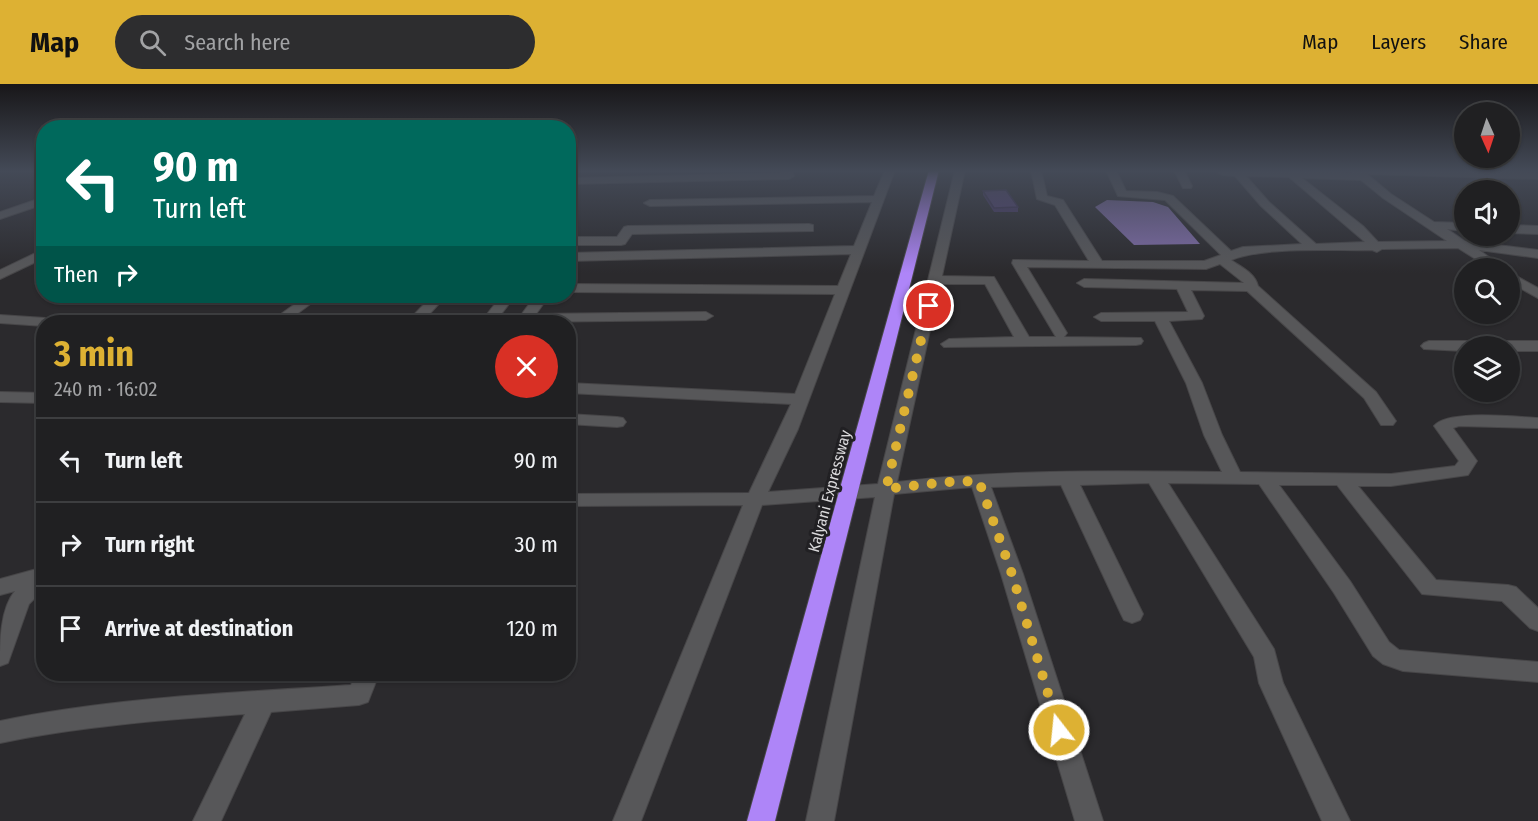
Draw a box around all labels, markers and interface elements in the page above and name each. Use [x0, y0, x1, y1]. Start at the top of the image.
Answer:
search box [115, 15, 535, 69]
text: Map [30, 26, 79, 59]
icon: search [136, 26, 169, 59]
text: Search here [184, 29, 290, 56]
text: Map [1302, 29, 1338, 55]
text: Layers [1371, 29, 1426, 55]
text: Share [1459, 29, 1508, 55]
north arrow [1454, 102, 1520, 168]
map controls [1454, 102, 1520, 402]
text: 90 m [153, 142, 238, 192]
icon: left [54, 144, 132, 222]
button: sound [1454, 180, 1520, 246]
text: Turn left [153, 193, 246, 225]
icon: right [110, 258, 143, 291]
button: search [1454, 258, 1520, 324]
text: Then [54, 261, 98, 288]
pin [903, 280, 954, 331]
icon: arrive [912, 289, 945, 322]
text: 3 min [54, 332, 134, 376]
button: close [495, 335, 558, 398]
button: layers [1454, 336, 1520, 402]
text: 240 m · 16:02 [54, 377, 157, 401]
street label: Kalyani Expressway [804, 427, 855, 554]
icon: left [54, 444, 87, 477]
text: Turn left [105, 447, 183, 474]
text: 90 m [514, 447, 558, 474]
icon: right [54, 528, 87, 561]
text: Turn right [105, 531, 194, 558]
text: 30 m [515, 531, 558, 558]
icon: arrive [54, 612, 87, 645]
text: Arrive at destination [105, 615, 293, 642]
text: 120 m [506, 615, 558, 642]
position arrow [1027, 698, 1091, 762]

